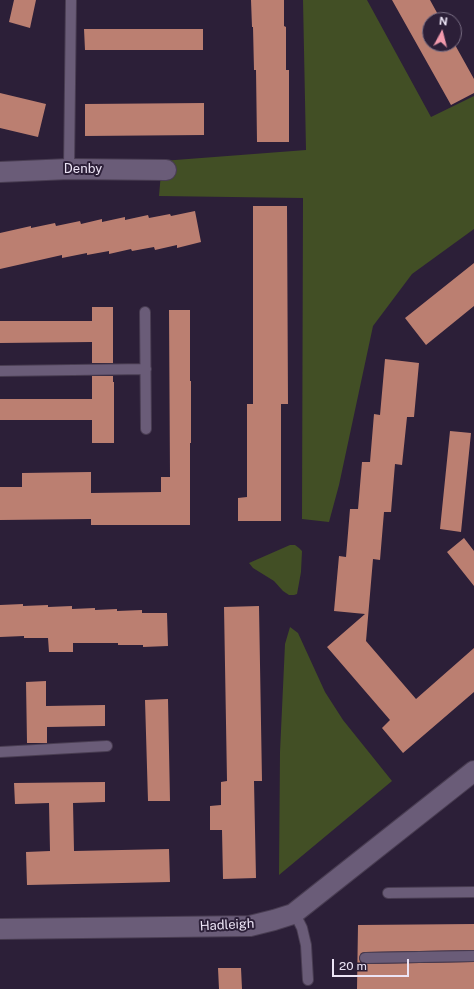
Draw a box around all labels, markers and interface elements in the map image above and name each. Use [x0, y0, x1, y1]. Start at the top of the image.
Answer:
north arrow [422, 12, 462, 52]
text: N [438, 15, 448, 28]
street label: Denby [64, 161, 102, 177]
street label: Hadleigh [199, 916, 255, 934]
scale bar [334, 951, 411, 977]
text: 20 m [339, 959, 367, 973]

